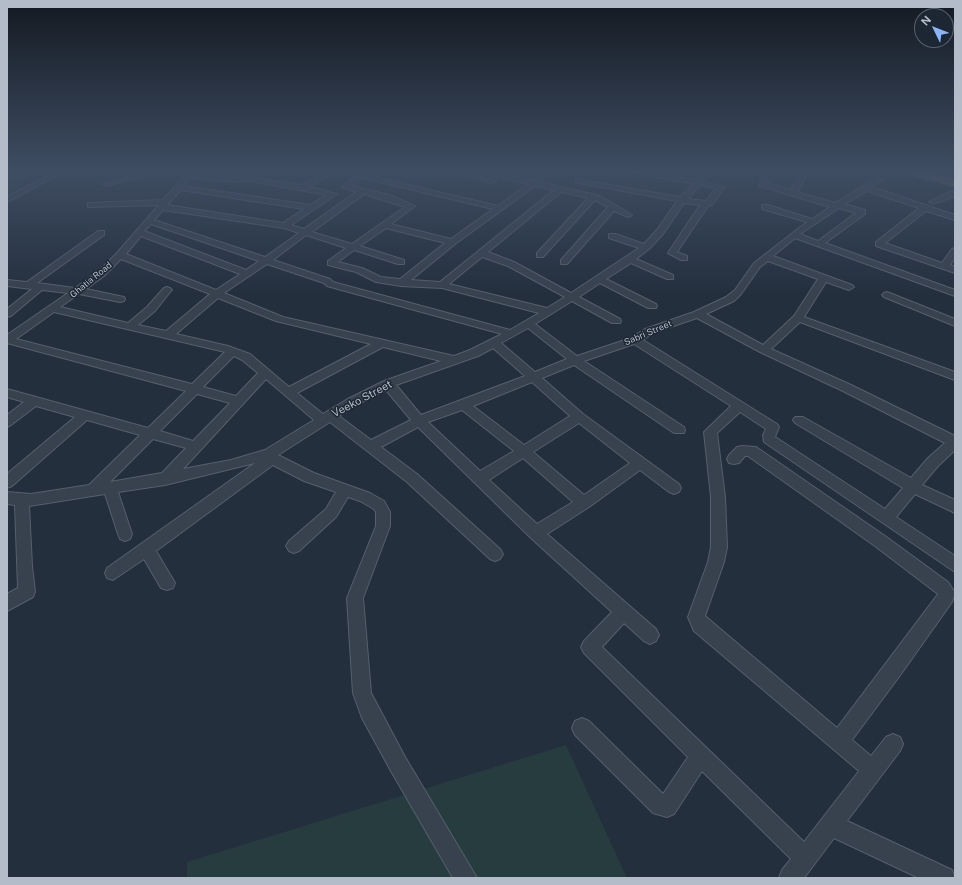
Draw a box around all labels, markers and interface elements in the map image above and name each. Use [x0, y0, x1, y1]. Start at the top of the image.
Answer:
north arrow [914, 8, 954, 48]
text: N [919, 13, 933, 28]
street label: Ghatia Road [68, 260, 114, 300]
street label: Sabri Street [623, 318, 673, 348]
street label: Veeko Street [330, 378, 394, 420]

